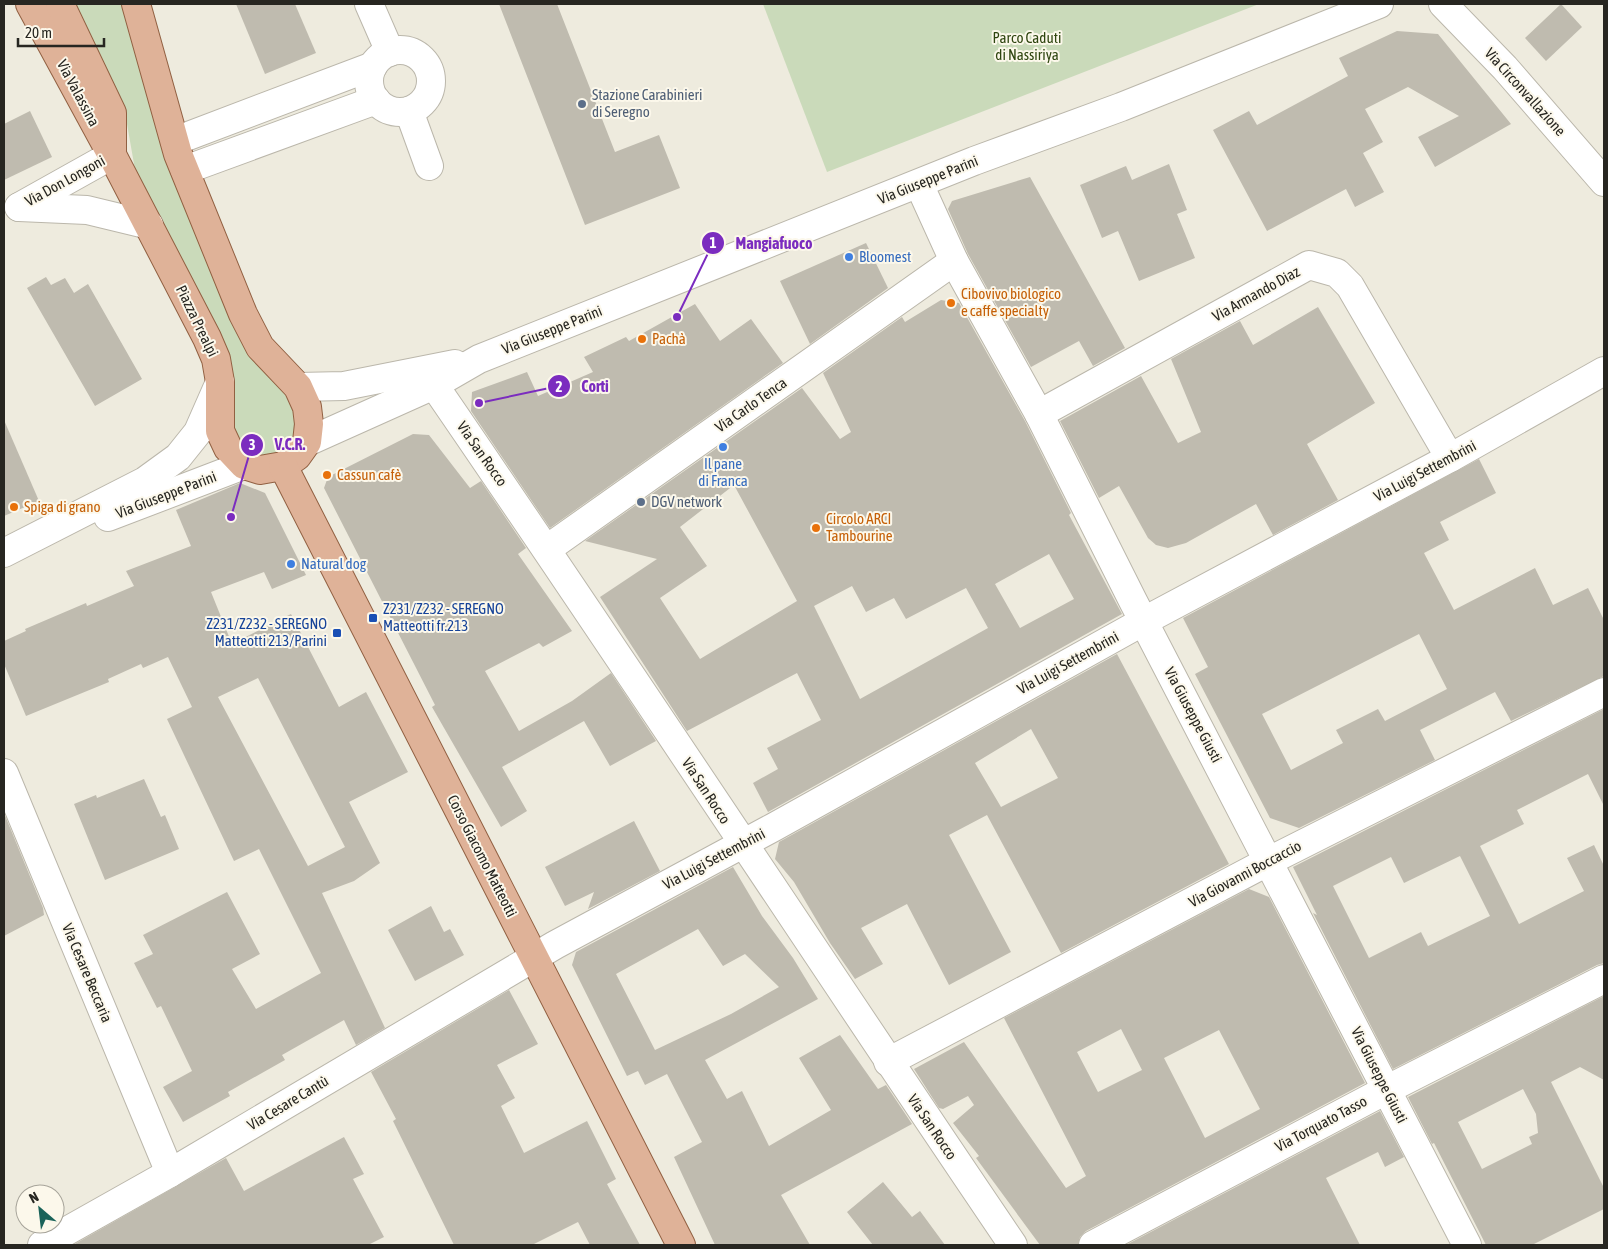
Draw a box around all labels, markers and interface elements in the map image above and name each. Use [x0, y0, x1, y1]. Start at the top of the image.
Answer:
scale bar [18, 15, 104, 47]
text: 20 m [25, 24, 52, 41]
park label: Parco Caduti di Nassiriya [993, 29, 1061, 63]
street label: Via Circonvallazione [1481, 44, 1569, 139]
street label: Via Valassina [54, 57, 103, 129]
place label: Stazione Carabinieri di Seregno [592, 86, 702, 120]
marker: Stazione Carabinieri di Seregno [576, 98, 588, 110]
street label: Via Don Longoni [22, 152, 108, 209]
street label: Via Giuseppe Parini [875, 152, 980, 207]
callout: Mangiafuoco [700, 228, 822, 259]
text: 1 [709, 234, 717, 251]
text: Mangiafuoco [735, 234, 813, 252]
place label: Bloomest [859, 248, 911, 265]
marker: Bloomest [843, 251, 855, 263]
street label: Via Armando Diaz [1209, 262, 1303, 325]
street label: Piazza Prealpi [173, 282, 222, 359]
place label: Cibovivo biologico e caffe specialty [961, 285, 1061, 319]
marker: Cibovivo biologico e caffe specialty [945, 297, 957, 309]
street label: Via Giuseppe Parini [499, 302, 604, 357]
place label: Pachà [652, 330, 686, 347]
marker: Pachà [636, 333, 648, 345]
callout: Corti [546, 371, 619, 402]
street label: Via Carlo Tenca [712, 374, 790, 435]
text: Corti [581, 377, 609, 395]
text: 2 [555, 378, 563, 395]
street label: Via San Rocco [454, 418, 511, 489]
callout: V.C.R. [239, 429, 315, 460]
text: V.C.R. [274, 435, 306, 453]
text: 3 [248, 436, 256, 453]
street label: Via Luigi Settembrini [1371, 436, 1479, 505]
marker: Il pane di Franca [717, 441, 729, 453]
place label: Il pane di Franca [698, 455, 748, 489]
place label: Cassun cafè [337, 466, 402, 483]
street label: Via Giuseppe Parini [113, 468, 218, 522]
marker: Cassun cafè [321, 469, 333, 481]
place label: DGV network [651, 493, 722, 510]
marker: DGV network [635, 496, 647, 508]
place label: Spiga di grano [24, 498, 101, 515]
marker: Spiga di grano [8, 501, 20, 513]
place label: Circolo ARCI Tambourine [826, 510, 893, 544]
marker: Circolo ARCI Tambourine [810, 522, 822, 534]
place label: Natural dog [301, 555, 367, 572]
marker: Natural dog [285, 558, 297, 570]
place label: Z231/Z232 - SEREGNO Matteotti fr.213 [383, 600, 504, 634]
marker: Z231/Z232 - SEREGNO Matteotti fr.213 [367, 612, 379, 624]
place label: Z231/Z232 - SEREGNO Matteotti 213/Parini [206, 615, 327, 649]
marker: Z231/Z232 - SEREGNO Matteotti 213/Parini [331, 627, 343, 639]
street label: Via Luigi Settembrini [1014, 628, 1121, 697]
street label: Via Giuseppe Giusti [1161, 664, 1226, 765]
street label: Via San Rocco [679, 755, 734, 827]
street label: Corso Giacomo Matteotti [444, 792, 521, 920]
street label: Via Luigi Settembrini [660, 824, 768, 893]
street label: Via Giovanni Boccaccio [1186, 837, 1304, 910]
street label: Via Cesare Beccaria [59, 921, 116, 1025]
street label: Via Giuseppe Giusti [1348, 1024, 1411, 1126]
street label: Via Cesare Cantù [244, 1072, 331, 1133]
street label: Via San Rocco [904, 1091, 960, 1163]
street label: Via Torquato Tasso [1272, 1092, 1370, 1155]
north arrow [15, 1184, 65, 1234]
text: N [26, 1189, 41, 1207]

